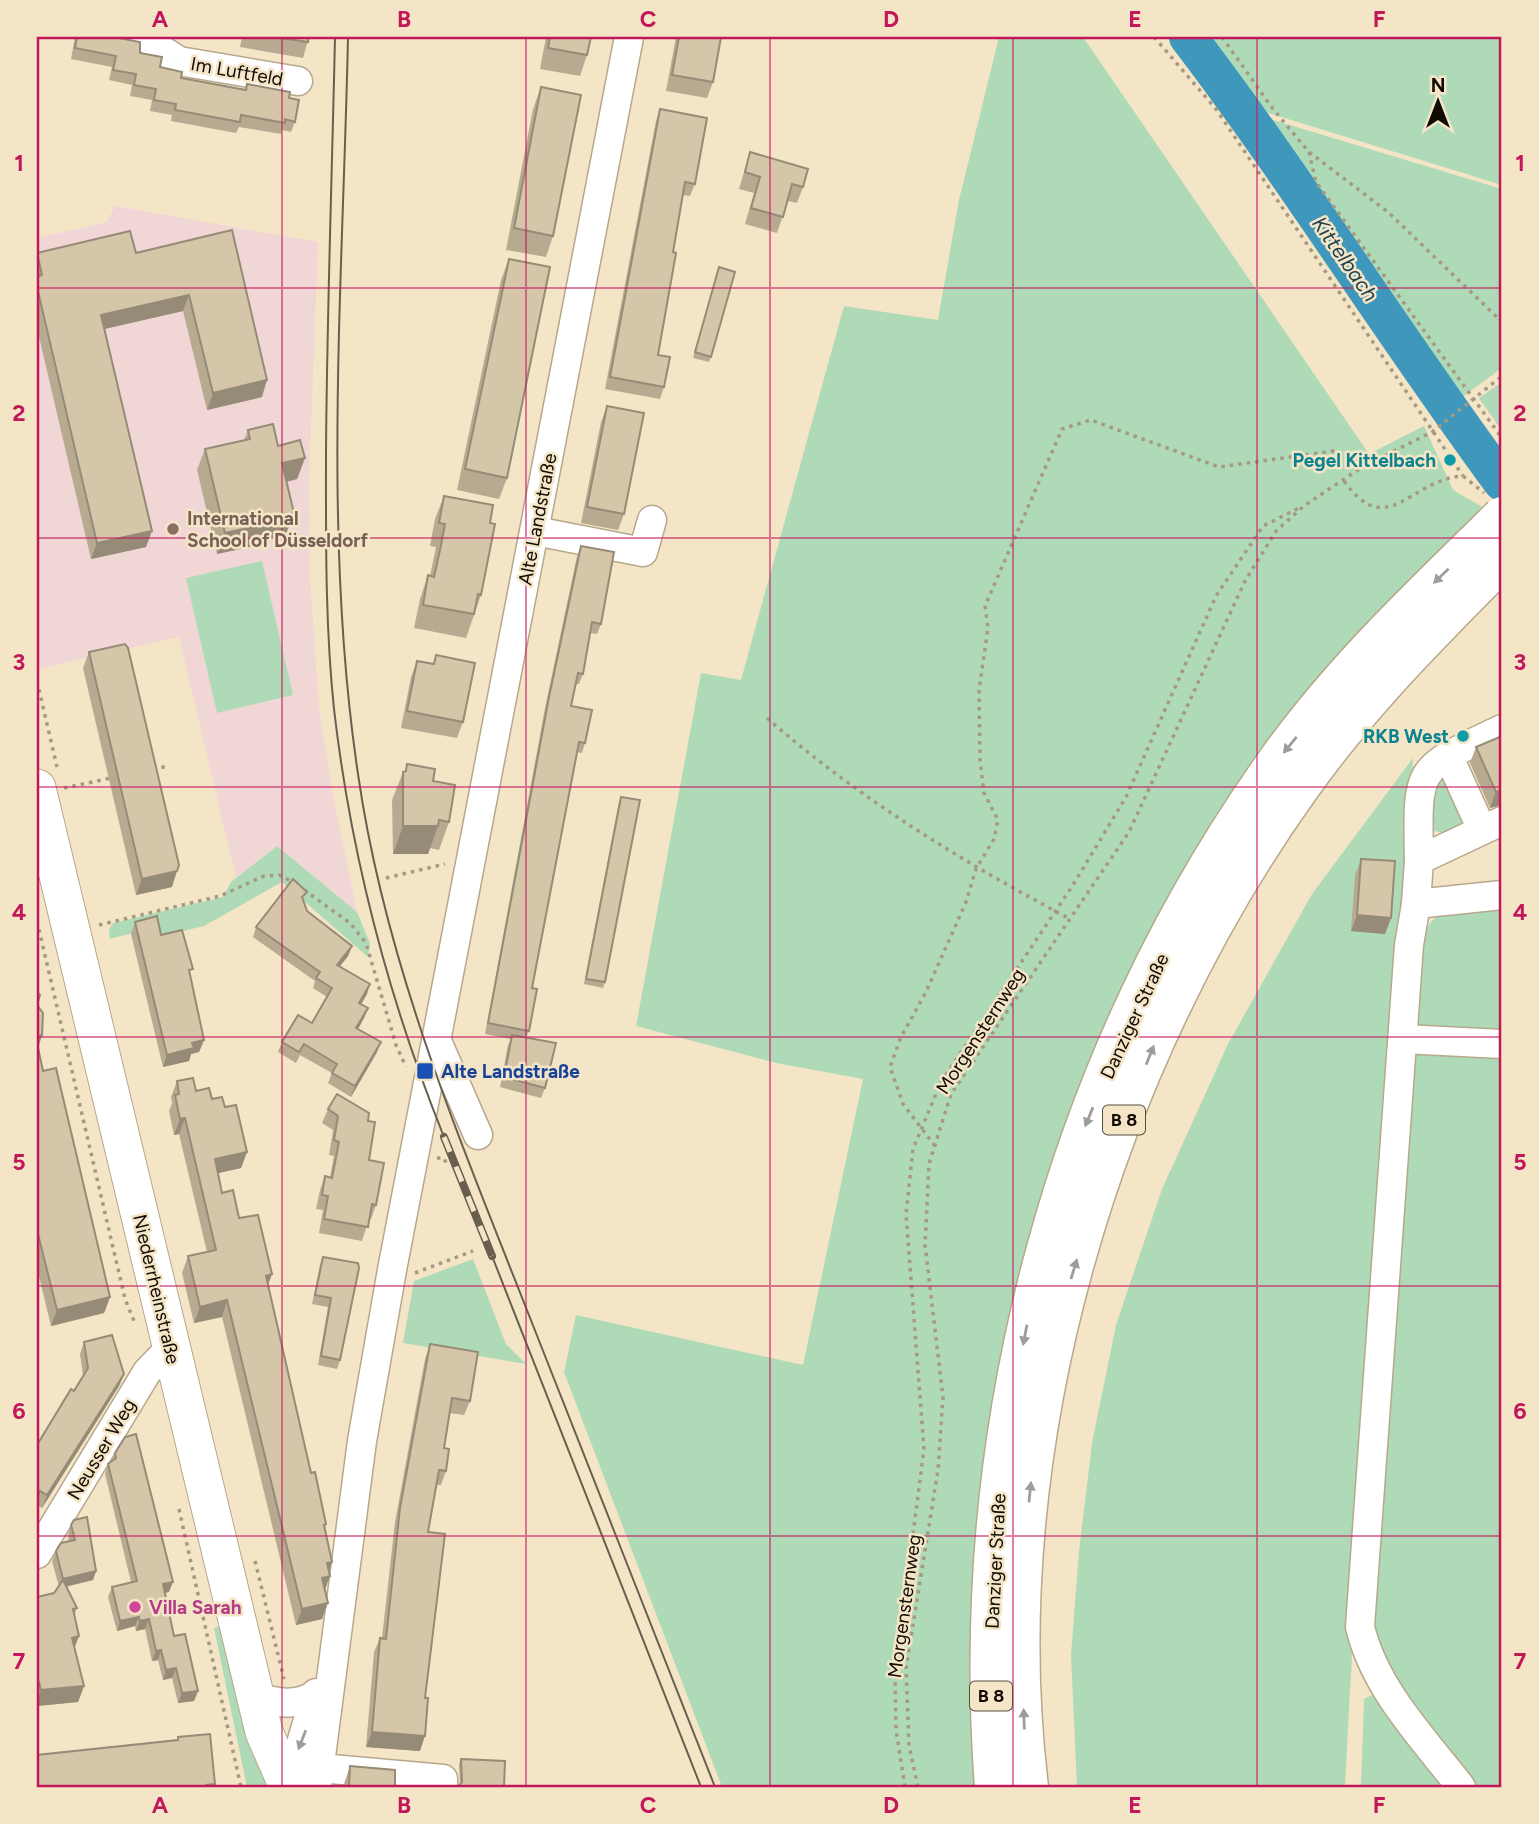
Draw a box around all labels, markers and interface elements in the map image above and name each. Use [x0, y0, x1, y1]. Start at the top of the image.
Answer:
text: A [152, 5, 169, 33]
text: B [397, 5, 411, 33]
text: C [640, 5, 657, 33]
text: D [883, 5, 899, 33]
text: E [1128, 5, 1142, 33]
text: F [1373, 5, 1386, 33]
street label: Im Luftfeld [189, 52, 285, 91]
north arrow [1402, 66, 1472, 136]
text: N [1431, 74, 1445, 97]
text: 1 [14, 149, 24, 177]
text: 1 [1515, 149, 1525, 177]
water label: Kittelbach [1307, 211, 1384, 306]
text: 2 [12, 399, 26, 427]
text: 2 [1513, 399, 1527, 427]
place label: Pegel Kittelbach [1292, 449, 1436, 472]
street label: Alte Landstraße [513, 451, 562, 587]
marker: Pegel Kittelbach [1442, 452, 1458, 468]
place label: International School of Düsseldorf [187, 507, 369, 552]
marker: International School of Düsseldorf [165, 521, 181, 537]
one-way arrow [1433, 567, 1450, 583]
text: 3 [13, 648, 25, 676]
text: 3 [1514, 648, 1526, 676]
place label: RKB West [1363, 725, 1449, 748]
marker: RKB West [1455, 728, 1471, 744]
one-way arrow [1282, 736, 1297, 754]
text: 4 [12, 898, 26, 926]
text: 4 [1513, 898, 1527, 926]
street label: Danziger Straße [1095, 950, 1174, 1083]
street label: Morgensternweg [931, 964, 1030, 1098]
one-way arrow [1144, 1045, 1156, 1065]
place label: Alte Landstraße [441, 1060, 580, 1083]
marker: Alte Landstraße [415, 1061, 435, 1081]
one-way arrow [1084, 1106, 1095, 1127]
road number: B 8 [1103, 1106, 1145, 1134]
text: 5 [12, 1148, 26, 1176]
text: 5 [1513, 1148, 1527, 1176]
street label: Niederrheinstraße [128, 1212, 185, 1366]
one-way arrow [1069, 1258, 1079, 1279]
one-way arrow [1019, 1324, 1030, 1346]
street label: Neusser Weg [62, 1395, 141, 1504]
text: 6 [12, 1397, 26, 1425]
text: 6 [1513, 1397, 1527, 1425]
one-way arrow [1025, 1481, 1036, 1503]
street label: Danziger Straße [980, 1493, 1011, 1629]
street label: Morgensternweg [883, 1533, 926, 1680]
place label: Villa Sarah [149, 1596, 242, 1619]
marker: Villa Sarah [127, 1599, 143, 1615]
text: 7 [13, 1647, 26, 1675]
text: 7 [1514, 1647, 1527, 1675]
road number: B 8 [970, 1681, 1012, 1710]
one-way arrow [1019, 1708, 1030, 1730]
one-way arrow [296, 1730, 307, 1751]
text: A [152, 1791, 169, 1819]
text: B [397, 1791, 411, 1819]
text: C [640, 1791, 657, 1819]
text: D [883, 1791, 899, 1819]
text: E [1128, 1791, 1142, 1819]
text: F [1373, 1791, 1386, 1819]

